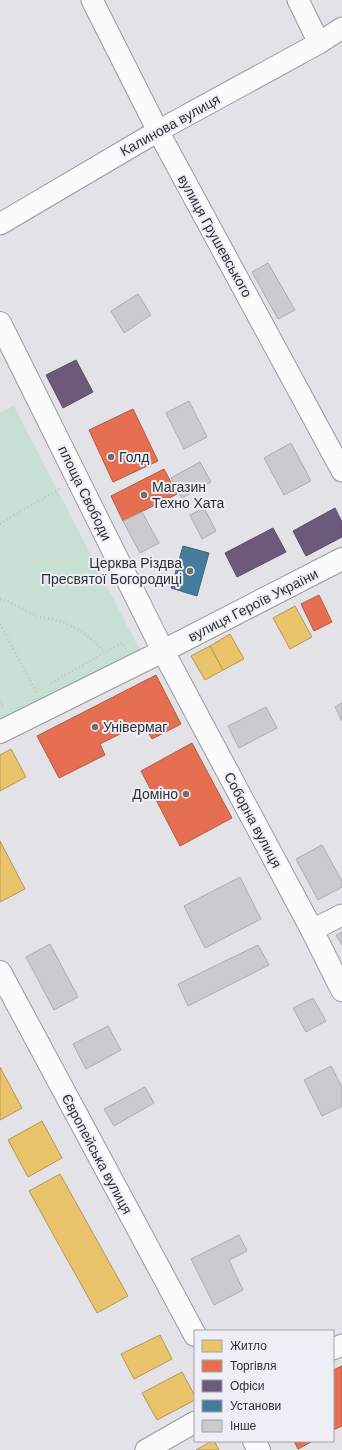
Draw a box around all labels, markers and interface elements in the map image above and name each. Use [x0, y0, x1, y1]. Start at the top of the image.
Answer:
street label: Калинова вулиця [117, 90, 223, 160]
street label: вулиця Грушевського [174, 171, 256, 301]
street label: площа Свободи [54, 443, 116, 543]
place label: Голд [119, 448, 149, 466]
marker: Голд [106, 452, 116, 462]
place label: Магазин Техно Хата [152, 478, 225, 512]
marker: Магазин Техно Хата [139, 490, 149, 500]
place label: Церква Різдва Пресвятої Богородиці [41, 554, 182, 588]
street label: вулиця Героїв України [185, 564, 321, 646]
marker: Церква Різдва Пресвятої Богородиці [185, 566, 195, 576]
place label: Універмаг [103, 718, 167, 736]
marker: Універмаг [90, 722, 100, 732]
street label: Соборна вулиця [220, 769, 286, 871]
place label: Доміно [132, 785, 178, 803]
marker: Доміно [181, 789, 191, 799]
street label: Європейська вулиця [58, 1091, 136, 1217]
legend [194, 1330, 334, 1442]
text: Житло [230, 1338, 267, 1354]
text: Торгівля [230, 1358, 276, 1374]
text: Офіси [230, 1378, 265, 1394]
text: Установи [230, 1398, 281, 1414]
text: Інше [230, 1418, 257, 1434]

